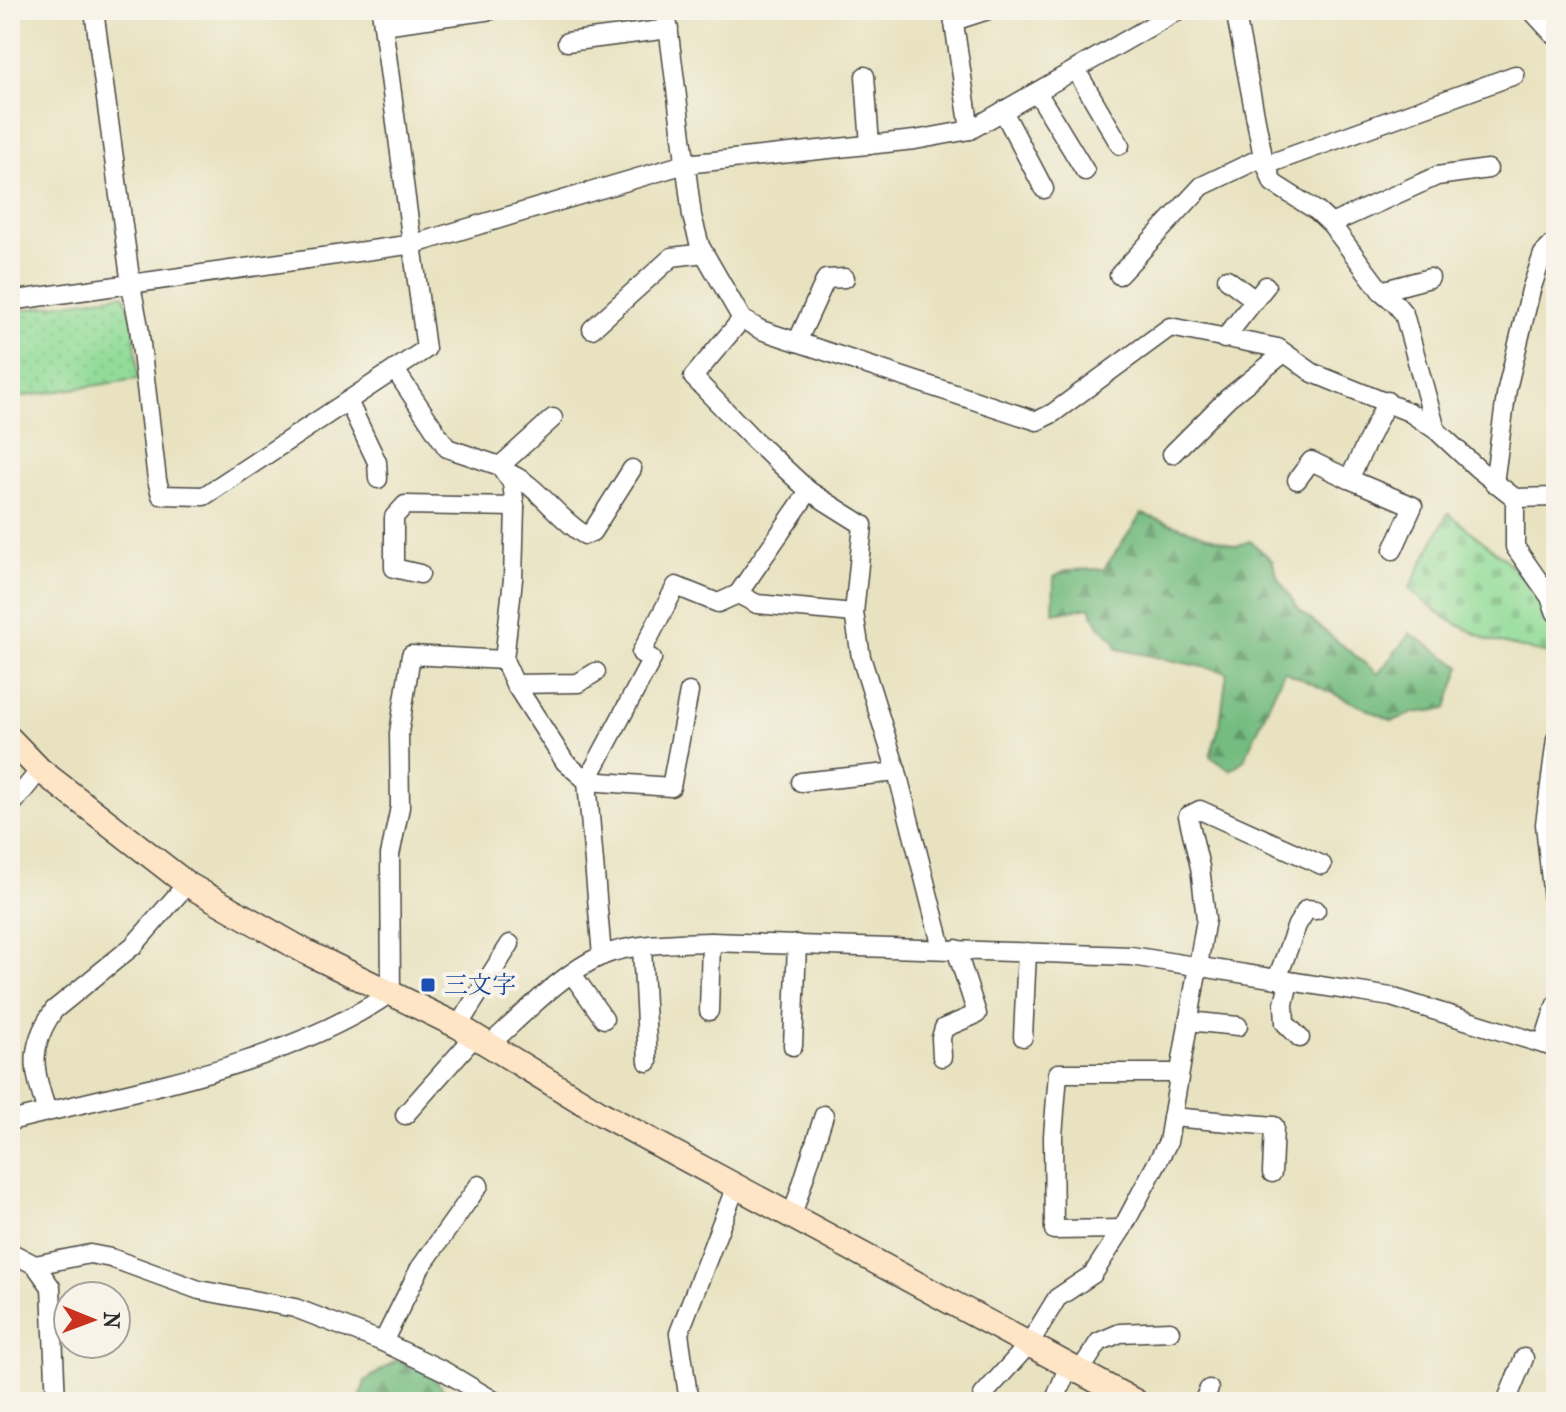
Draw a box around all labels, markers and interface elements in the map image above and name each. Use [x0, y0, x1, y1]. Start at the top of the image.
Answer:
place label: 三文字 [444, 971, 516, 999]
marker: 三文字 [419, 976, 437, 994]
north arrow [52, 1280, 132, 1360]
text: N [98, 1312, 124, 1329]

